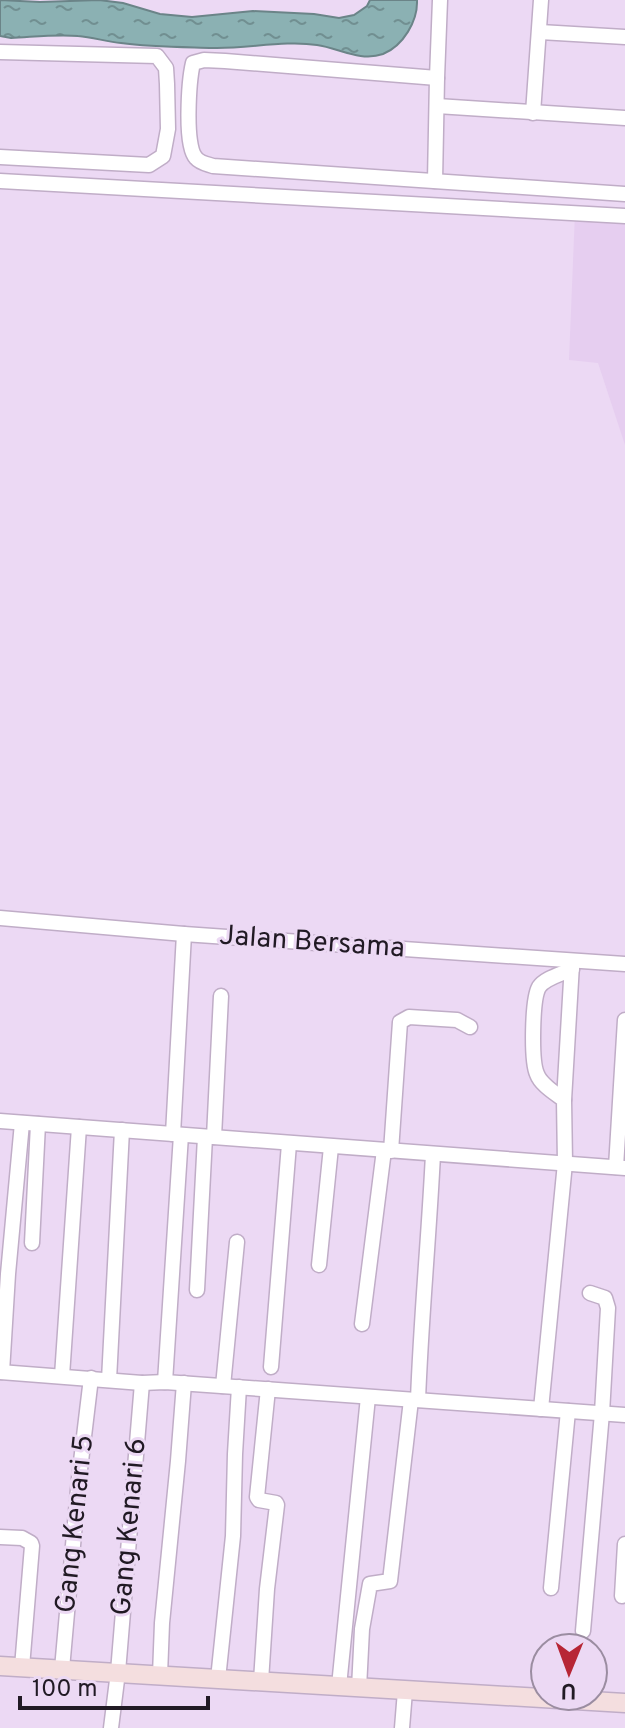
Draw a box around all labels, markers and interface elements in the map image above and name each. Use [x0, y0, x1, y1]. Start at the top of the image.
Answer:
street label: Jalan Bersama [218, 919, 406, 967]
street label: Gang Kenari 5 [49, 1433, 103, 1615]
street label: Gang Kenari 6 [104, 1437, 156, 1617]
north arrow [529, 1632, 609, 1712]
scale bar [20, 1660, 208, 1710]
text: 100 m [32, 1675, 98, 1705]
text: U [561, 1676, 577, 1703]

